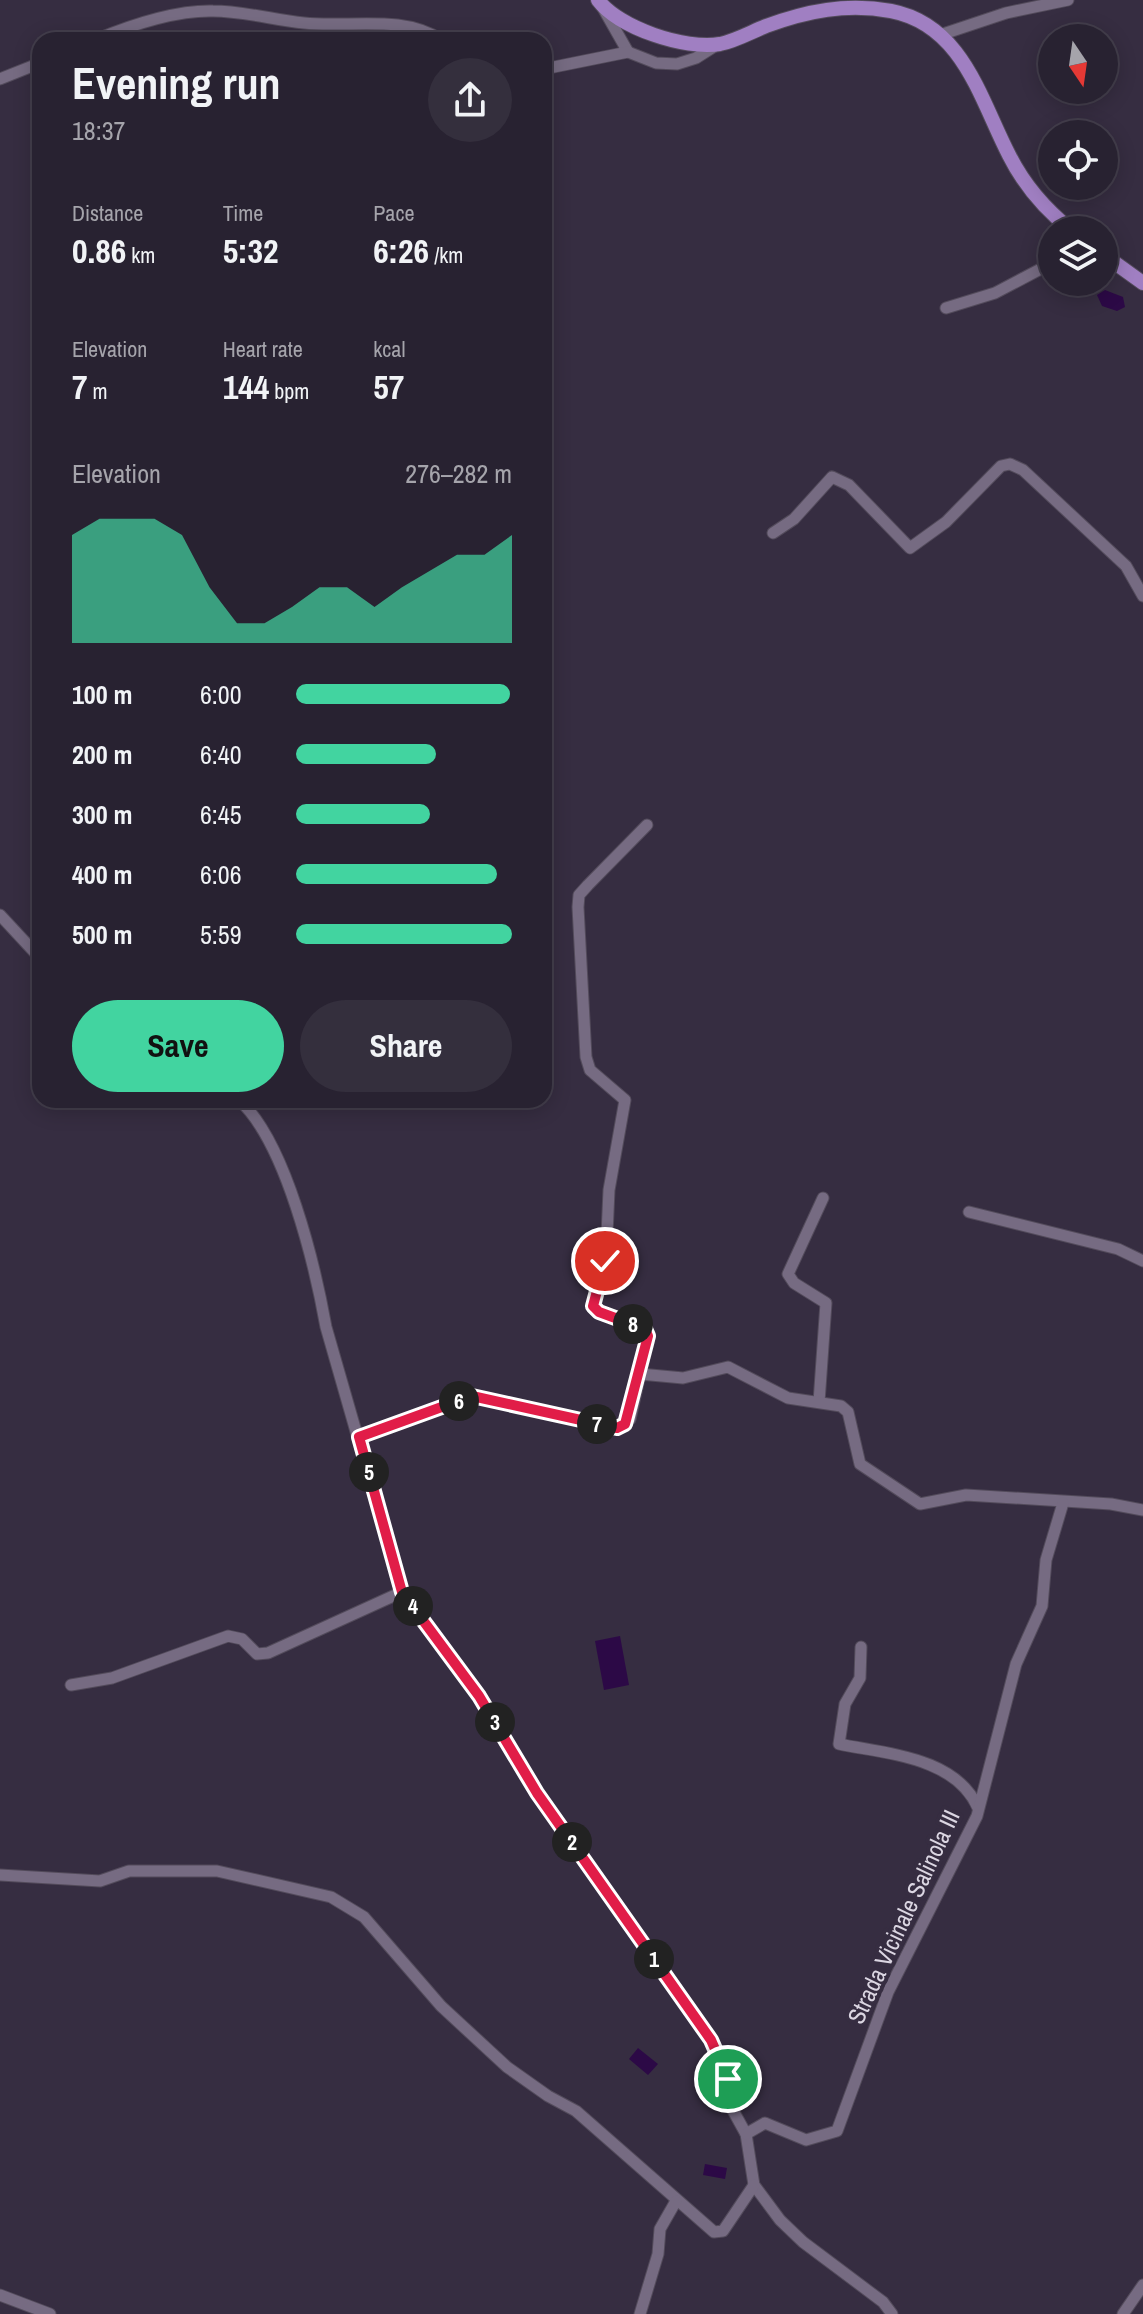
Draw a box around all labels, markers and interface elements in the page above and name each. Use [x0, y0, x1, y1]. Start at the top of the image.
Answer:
north arrow [1038, 24, 1118, 104]
map controls [1038, 24, 1118, 296]
text: Evening run [72, 53, 281, 113]
button: share [428, 58, 512, 142]
text: 18:37 [72, 113, 125, 148]
button: locate [1038, 120, 1118, 200]
text: Distance [72, 198, 143, 228]
text: Time [223, 198, 263, 228]
text: Pace [373, 198, 414, 228]
button: layers [1038, 216, 1118, 296]
text: 0.86 [72, 228, 126, 274]
text: 5:32 [223, 228, 278, 274]
text: 6:26 [373, 228, 429, 274]
text: km [126, 240, 155, 270]
text: /km [429, 240, 463, 270]
text: Elevation [72, 334, 147, 364]
text: Heart rate [223, 334, 303, 364]
text: kcal [373, 334, 405, 364]
text: 7 [72, 364, 88, 410]
text: 144 [223, 364, 269, 410]
text: 57 [373, 364, 404, 410]
text: m [88, 376, 108, 406]
text: bpm [269, 376, 309, 406]
text: Elevation [72, 456, 161, 491]
text: 276–282 m [405, 456, 512, 491]
text: 100 m [72, 677, 132, 712]
text: 6:00 [200, 677, 242, 712]
text: 200 m [72, 737, 132, 772]
text: 6:40 [200, 737, 242, 772]
text: 300 m [72, 797, 132, 832]
text: 6:45 [200, 797, 242, 832]
text: 400 m [72, 857, 132, 892]
text: 6:06 [200, 857, 242, 892]
text: 500 m [72, 917, 132, 952]
text: 5:59 [200, 917, 242, 952]
button: Save [72, 1000, 284, 1092]
button: Share [300, 1000, 512, 1092]
pin [571, 1227, 639, 1295]
icon: check [583, 1239, 627, 1283]
pin: 8 [613, 1304, 653, 1344]
text: 8 [628, 1309, 638, 1339]
pin: 6 [439, 1381, 479, 1421]
text: 6 [454, 1386, 464, 1416]
pin: 7 [577, 1404, 617, 1444]
text: 7 [592, 1409, 602, 1439]
pin: 5 [349, 1452, 389, 1492]
text: 5 [364, 1457, 374, 1487]
pin: 4 [393, 1586, 433, 1626]
text: 4 [408, 1591, 418, 1621]
pin: 3 [475, 1702, 515, 1742]
text: 3 [490, 1707, 500, 1737]
street label: Strada Vicinale Salinola III [839, 1804, 967, 2029]
pin: 2 [552, 1822, 592, 1862]
text: 2 [567, 1827, 577, 1857]
pin: 1 [634, 1939, 674, 1979]
text: 1 [649, 1944, 659, 1974]
pin [694, 2045, 762, 2113]
icon: arrive [706, 2057, 750, 2101]

